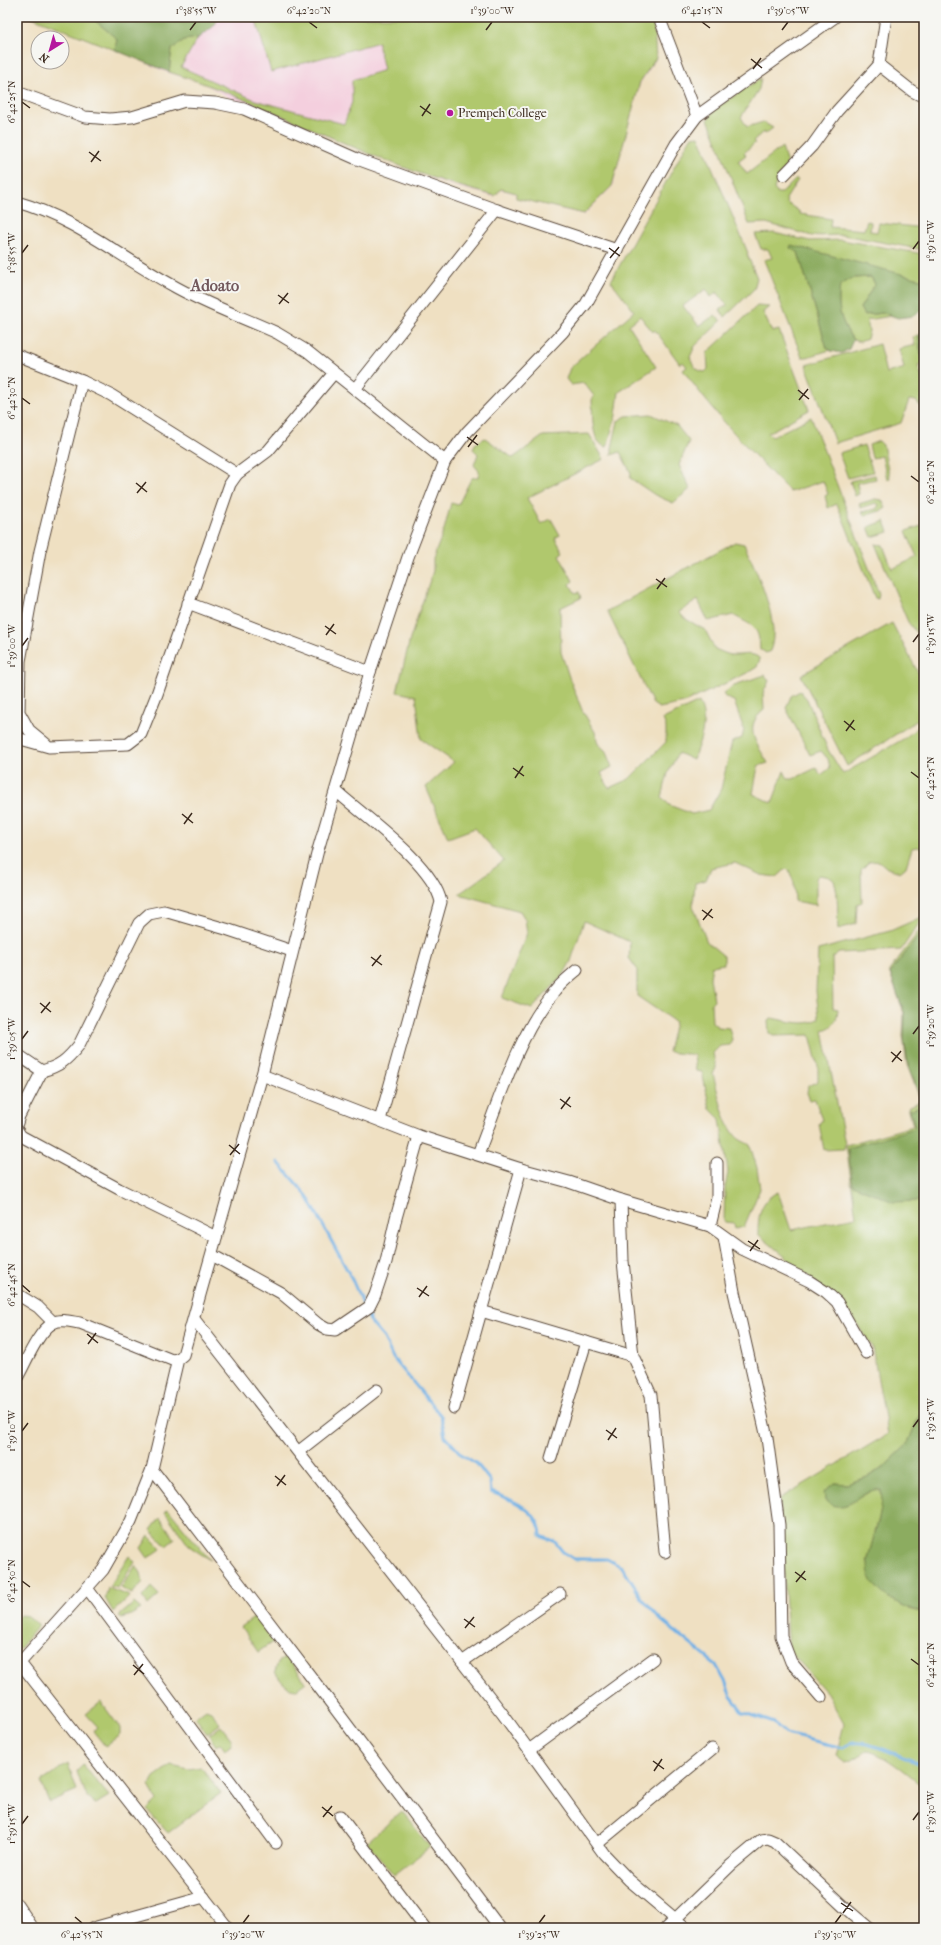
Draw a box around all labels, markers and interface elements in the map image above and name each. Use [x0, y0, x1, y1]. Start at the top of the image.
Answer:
text: 1°38'55"W [176, 5, 218, 17]
text: 6°42'20"N [287, 5, 332, 17]
text: 1°39'00"W [470, 5, 515, 17]
text: 6°42'15"N [681, 5, 723, 17]
text: 1°39'05"W [767, 5, 810, 17]
north arrow [30, 30, 70, 70]
text: N [37, 49, 52, 65]
text: 6°42'25"N [6, 80, 18, 124]
place label: Prempeh College [458, 106, 547, 120]
marker: Prempeh College [445, 108, 455, 118]
text: 1°39'10"W [925, 219, 937, 262]
text: 1°38'55"W [6, 231, 18, 273]
district label: Adoato [190, 276, 239, 295]
text: 6°42'30"N [6, 376, 18, 420]
text: 6°42'20"N [925, 459, 937, 504]
text: 1°39'15"W [925, 613, 937, 654]
text: 1°39'00"W [6, 623, 18, 668]
text: 6°42'25"N [925, 756, 937, 800]
text: 1°39'20"W [925, 1003, 937, 1048]
text: 1°39'05"W [6, 1017, 18, 1060]
text: 6°42'45"N [6, 1263, 18, 1307]
text: 1°39'25"W [925, 1397, 937, 1440]
text: 1°39'10"W [6, 1409, 18, 1452]
text: 6°42'50"N [6, 1559, 18, 1603]
text: 6°42'40"N [925, 1642, 937, 1688]
text: 1°39'30"W [925, 1790, 937, 1833]
text: 1°39'15"W [6, 1803, 18, 1844]
text: 6°42'55"N [61, 1929, 104, 1941]
text: 1°39'20"W [221, 1929, 266, 1941]
text: 1°39'25"W [518, 1929, 561, 1941]
text: 1°39'30"W [814, 1929, 857, 1941]

